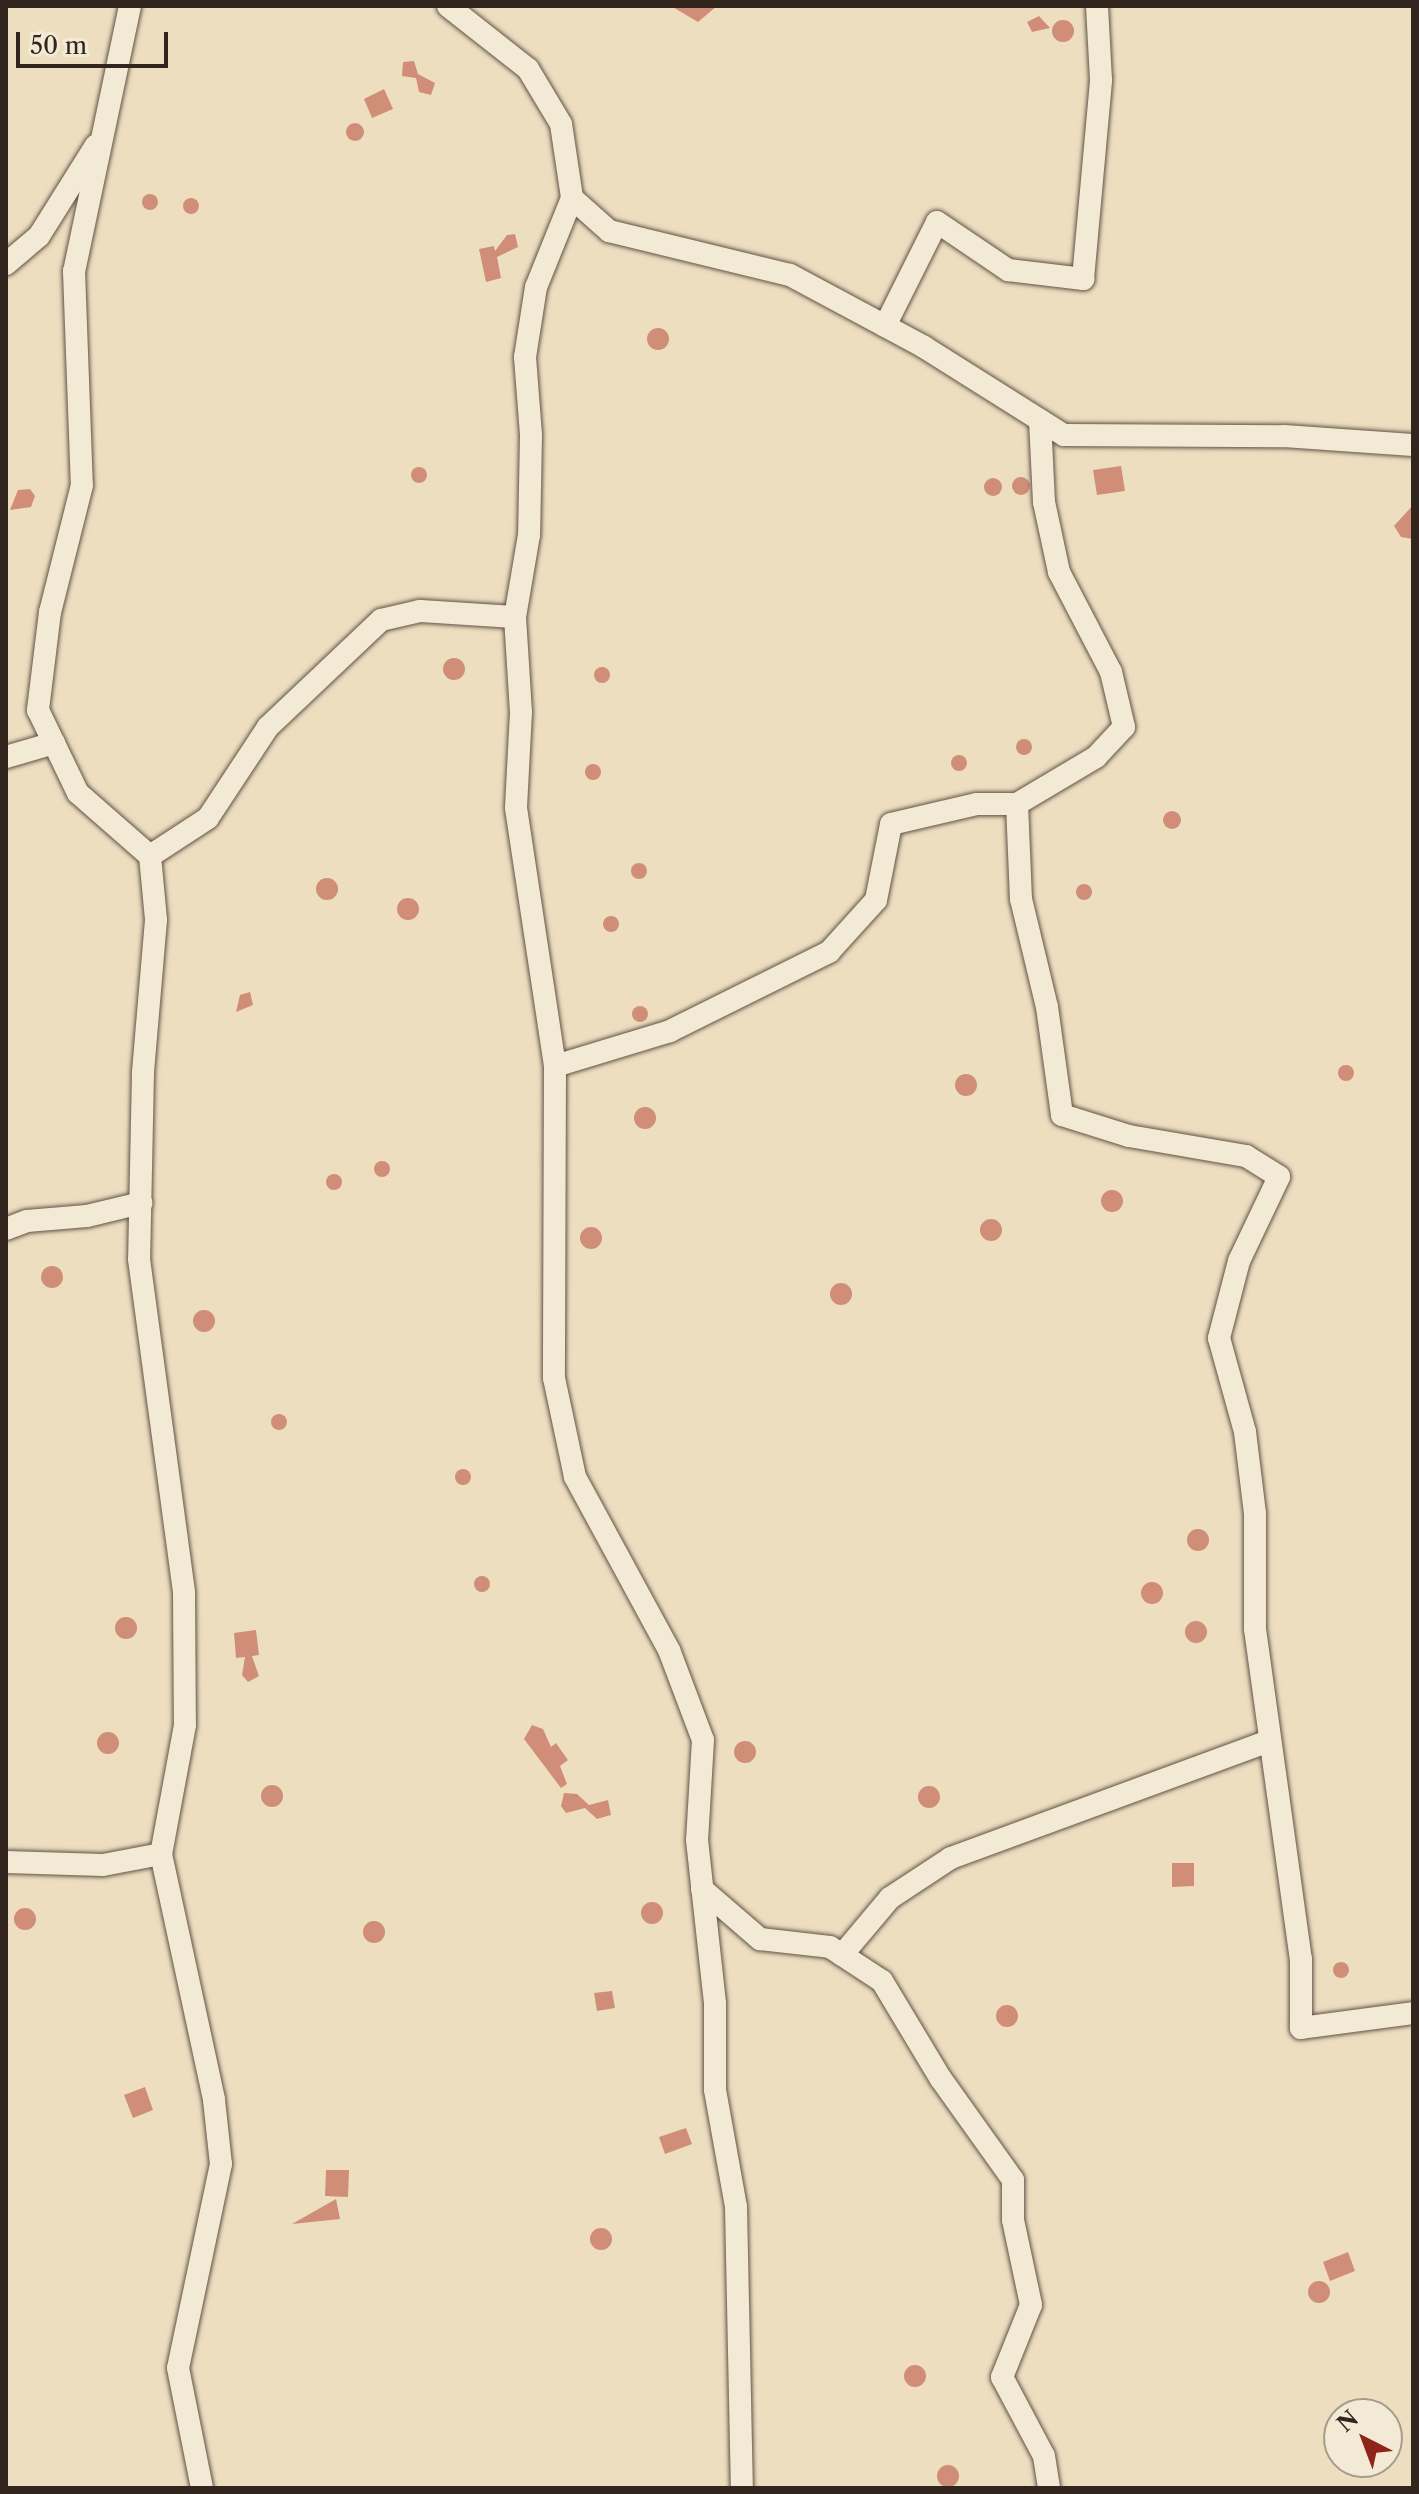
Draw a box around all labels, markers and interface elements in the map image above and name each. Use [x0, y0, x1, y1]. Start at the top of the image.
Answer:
scale bar [20, 16, 172, 66]
text: 50 m [30, 31, 87, 60]
north arrow [1323, 2398, 1403, 2478]
text: N [1332, 2405, 1364, 2438]

